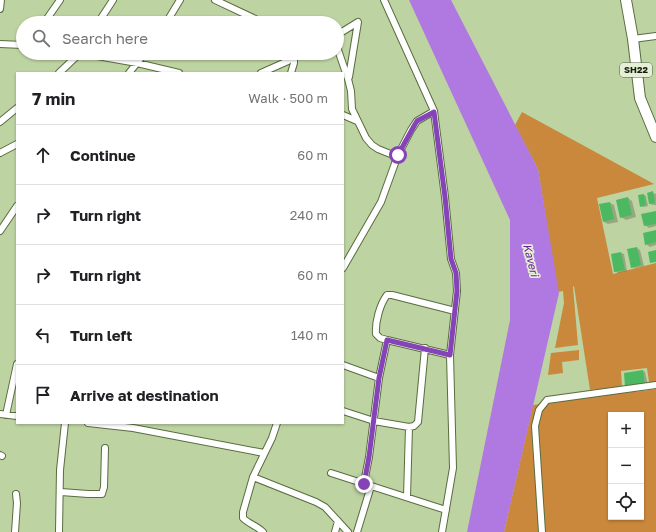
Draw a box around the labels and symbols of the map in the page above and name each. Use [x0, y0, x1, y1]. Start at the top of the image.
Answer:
road number: SH22 [620, 63, 652, 77]
route start [389, 146, 407, 164]
water label: Kaveri [521, 242, 542, 279]
route end [355, 475, 373, 493]

